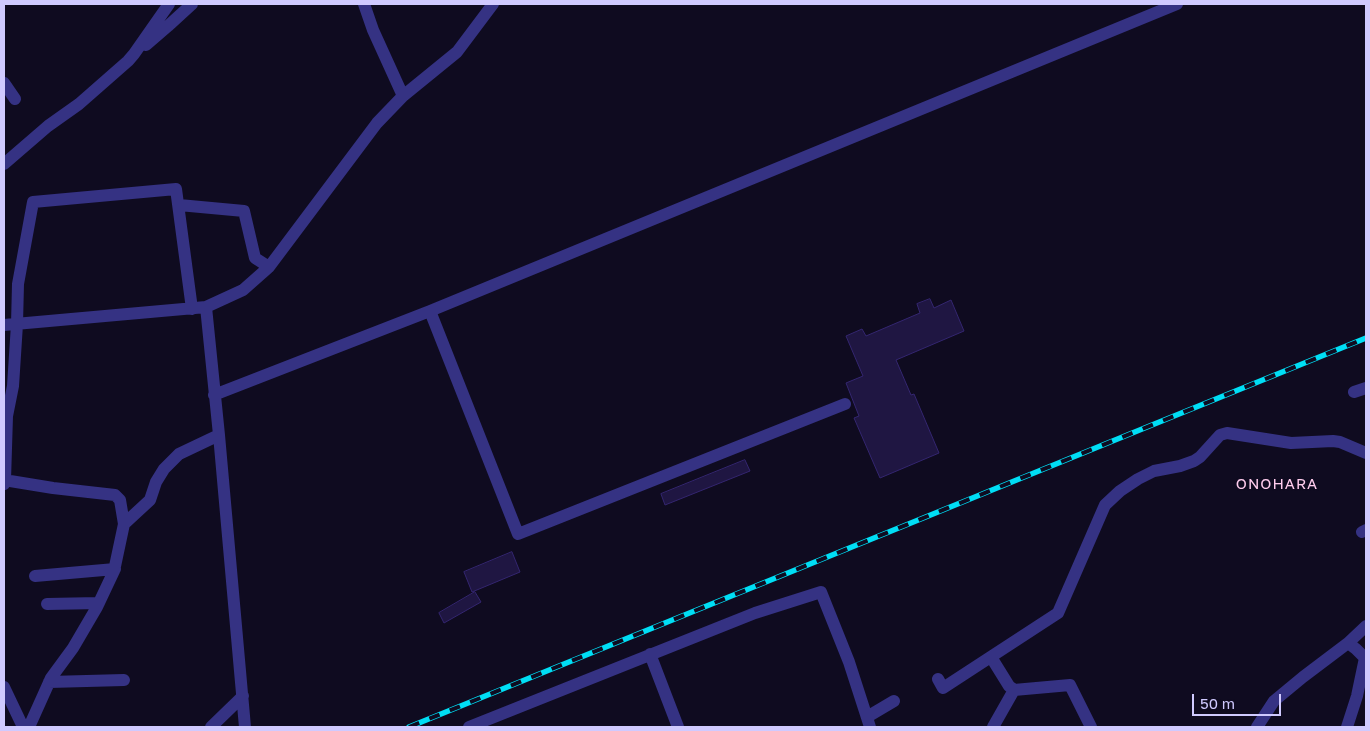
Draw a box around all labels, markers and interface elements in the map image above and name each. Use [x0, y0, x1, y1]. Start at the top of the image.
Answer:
district label: ONOHARA [1235, 475, 1319, 493]
scale bar [1195, 684, 1284, 716]
text: 50 m [1200, 694, 1235, 712]

